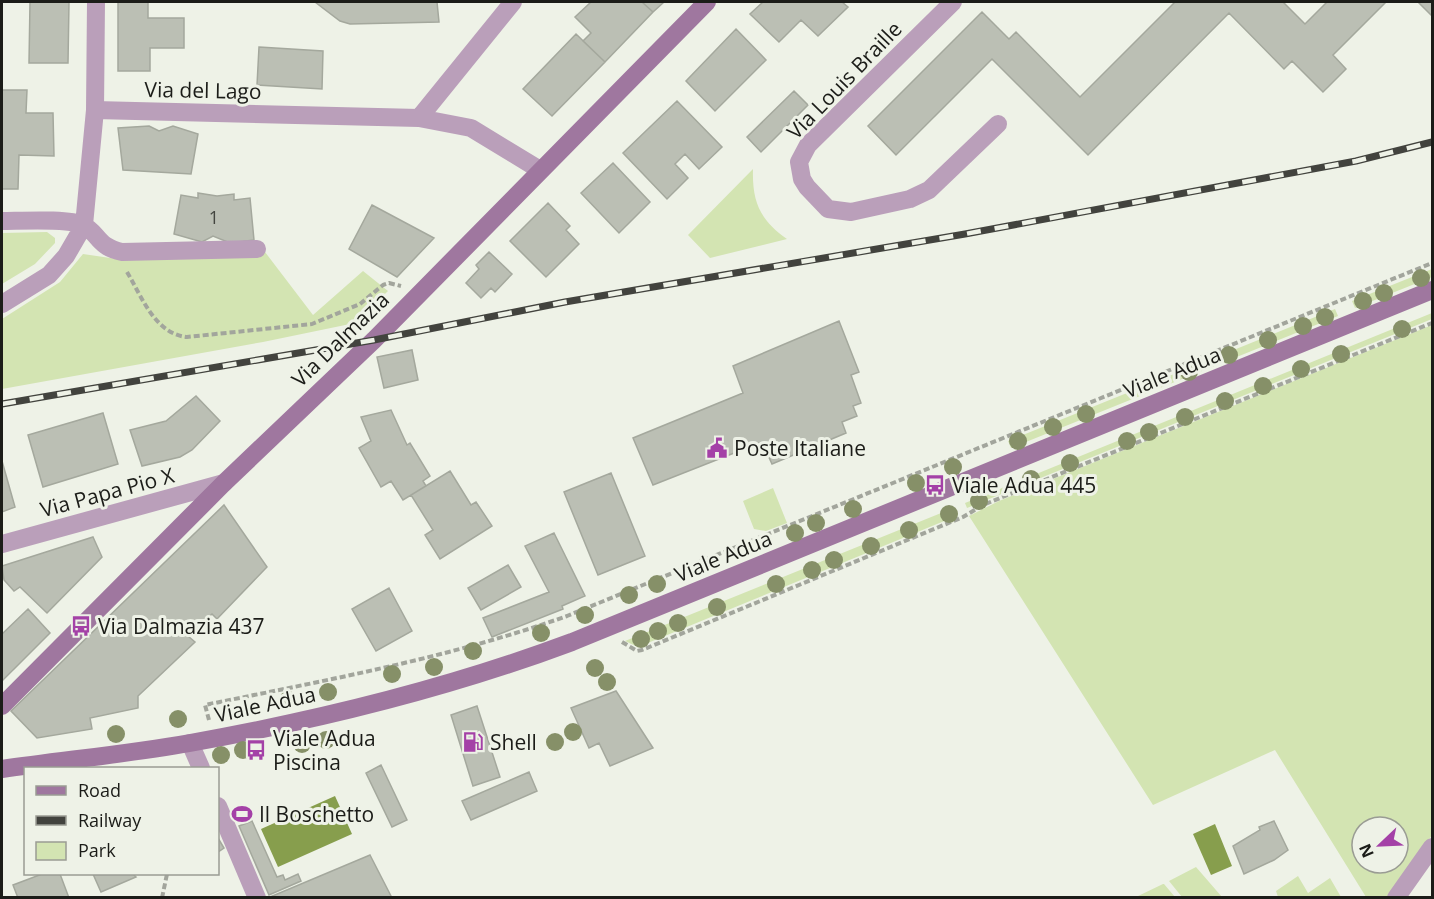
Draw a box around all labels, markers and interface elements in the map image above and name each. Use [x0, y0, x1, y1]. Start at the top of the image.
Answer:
street label: Via Louis Braille [781, 15, 907, 145]
street label: Via del Lago [144, 75, 262, 105]
house number: 1 [209, 205, 219, 229]
street label: Via Dalmazia [285, 285, 395, 393]
street label: Viale Adua [1119, 340, 1225, 404]
place label: Poste Italiane [734, 434, 866, 462]
public building icon: Poste Italiane [705, 436, 729, 460]
street label: Via Papa Pio X [37, 460, 178, 523]
place label: Viale Adua 445 [952, 471, 1096, 499]
bus stop icon: Viale Adua 445 [923, 473, 947, 497]
street label: Viale Adua [670, 524, 776, 588]
place label: Via Dalmazia 437 [98, 612, 265, 640]
bus stop icon: Via Dalmazia 437 [69, 614, 93, 638]
street label: Viale Adua [212, 680, 318, 728]
place label: Viale Adua Piscina [273, 724, 376, 776]
place label: Shell [490, 728, 537, 756]
fuel station icon: Shell [461, 730, 485, 754]
bus stop icon: Viale Adua Piscina [244, 738, 268, 762]
legend [24, 767, 219, 875]
text: Road [78, 778, 121, 802]
place label: Il Boschetto [259, 800, 374, 828]
sports icon: Il Boschetto [230, 802, 254, 826]
text: Railway [78, 808, 142, 832]
north arrow [1350, 815, 1410, 875]
text: Park [78, 838, 116, 862]
text: N [1354, 841, 1379, 861]

